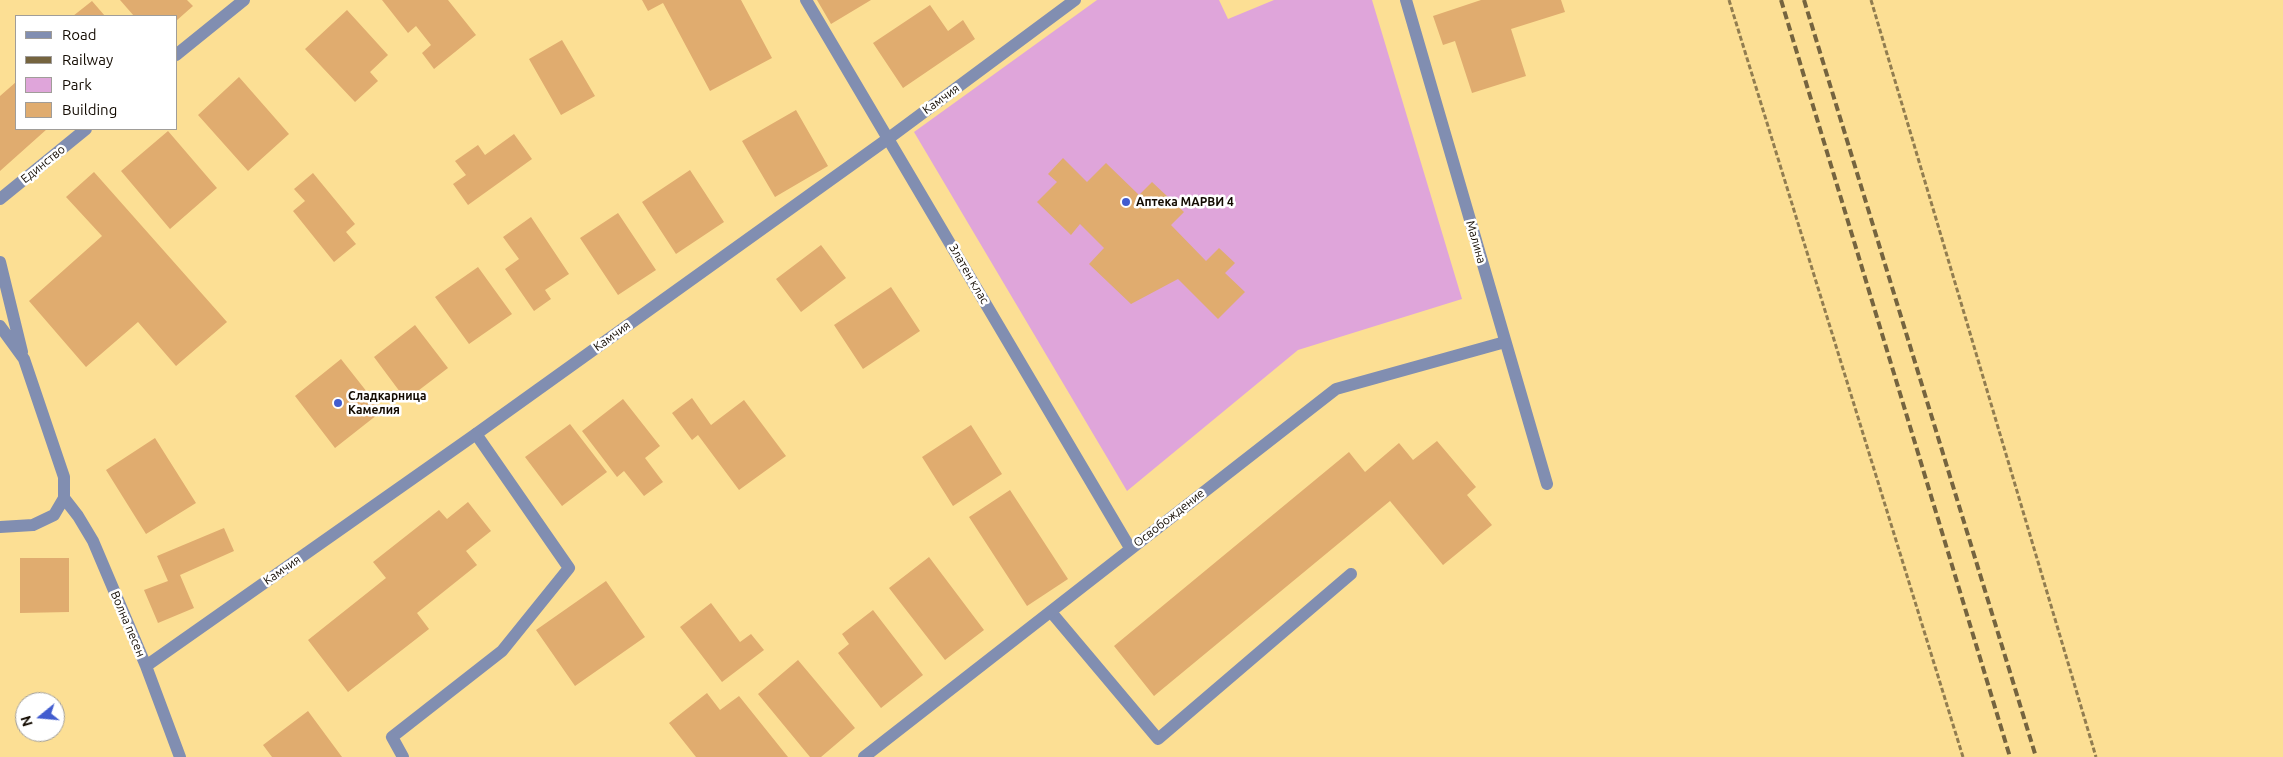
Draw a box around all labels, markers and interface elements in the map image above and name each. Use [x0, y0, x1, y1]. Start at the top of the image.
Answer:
legend [15, 15, 178, 130]
text: Road [62, 26, 97, 43]
text: Railway [62, 51, 113, 68]
text: Park [62, 76, 92, 93]
street label: Камчия [920, 81, 962, 117]
text: Building [62, 101, 117, 118]
street label: Единство [18, 142, 68, 186]
place label: Аптека МАРВИ 4 [1136, 195, 1234, 209]
marker: Аптека МАРВИ 4 [1120, 196, 1132, 208]
street label: Малина [1463, 219, 1489, 265]
street label: Златен клас [946, 241, 992, 307]
street label: Камчия [591, 318, 633, 354]
place label: Сладкарница Камелия [348, 389, 426, 417]
marker: Сладкарница Камелия [332, 397, 344, 409]
street label: Освобождение [1131, 486, 1207, 550]
street label: Камчия [261, 552, 303, 588]
street label: Волна песен [108, 589, 148, 659]
north arrow [15, 692, 65, 742]
text: N [17, 714, 36, 728]

